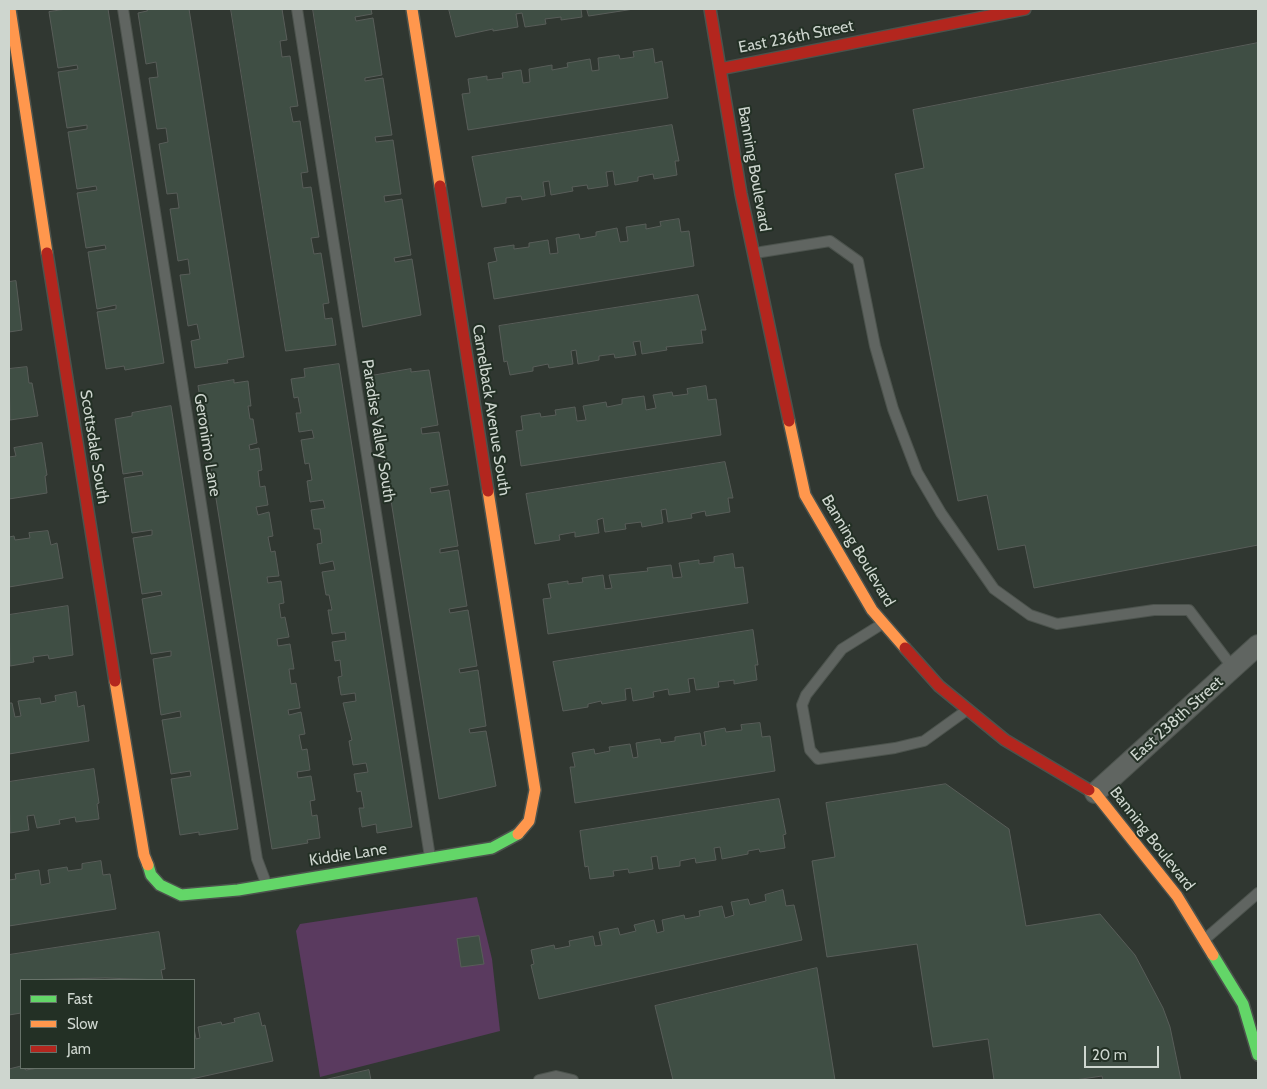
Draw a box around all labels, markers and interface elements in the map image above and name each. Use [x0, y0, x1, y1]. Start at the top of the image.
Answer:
street label: East 236th Street [737, 16, 855, 58]
street label: Banning Boulevard [734, 105, 774, 233]
street label: Camelback Avenue South [468, 323, 514, 497]
street label: Paradise Valley South [357, 358, 399, 504]
street label: Scottsdale South [76, 389, 112, 505]
street label: Geronimo Lane [189, 392, 225, 498]
street label: Banning Boulevard [817, 492, 899, 610]
street label: East 238th Street [1127, 672, 1227, 766]
street label: Banning Boulevard [1105, 783, 1199, 895]
street label: Kiddie Lane [308, 839, 388, 871]
legend [20, 979, 195, 1069]
text: Fast [67, 990, 92, 1008]
text: Slow [67, 1015, 98, 1033]
scale bar [1087, 1036, 1162, 1068]
text: Jam [67, 1040, 91, 1058]
text: 20 m [1092, 1046, 1127, 1064]

